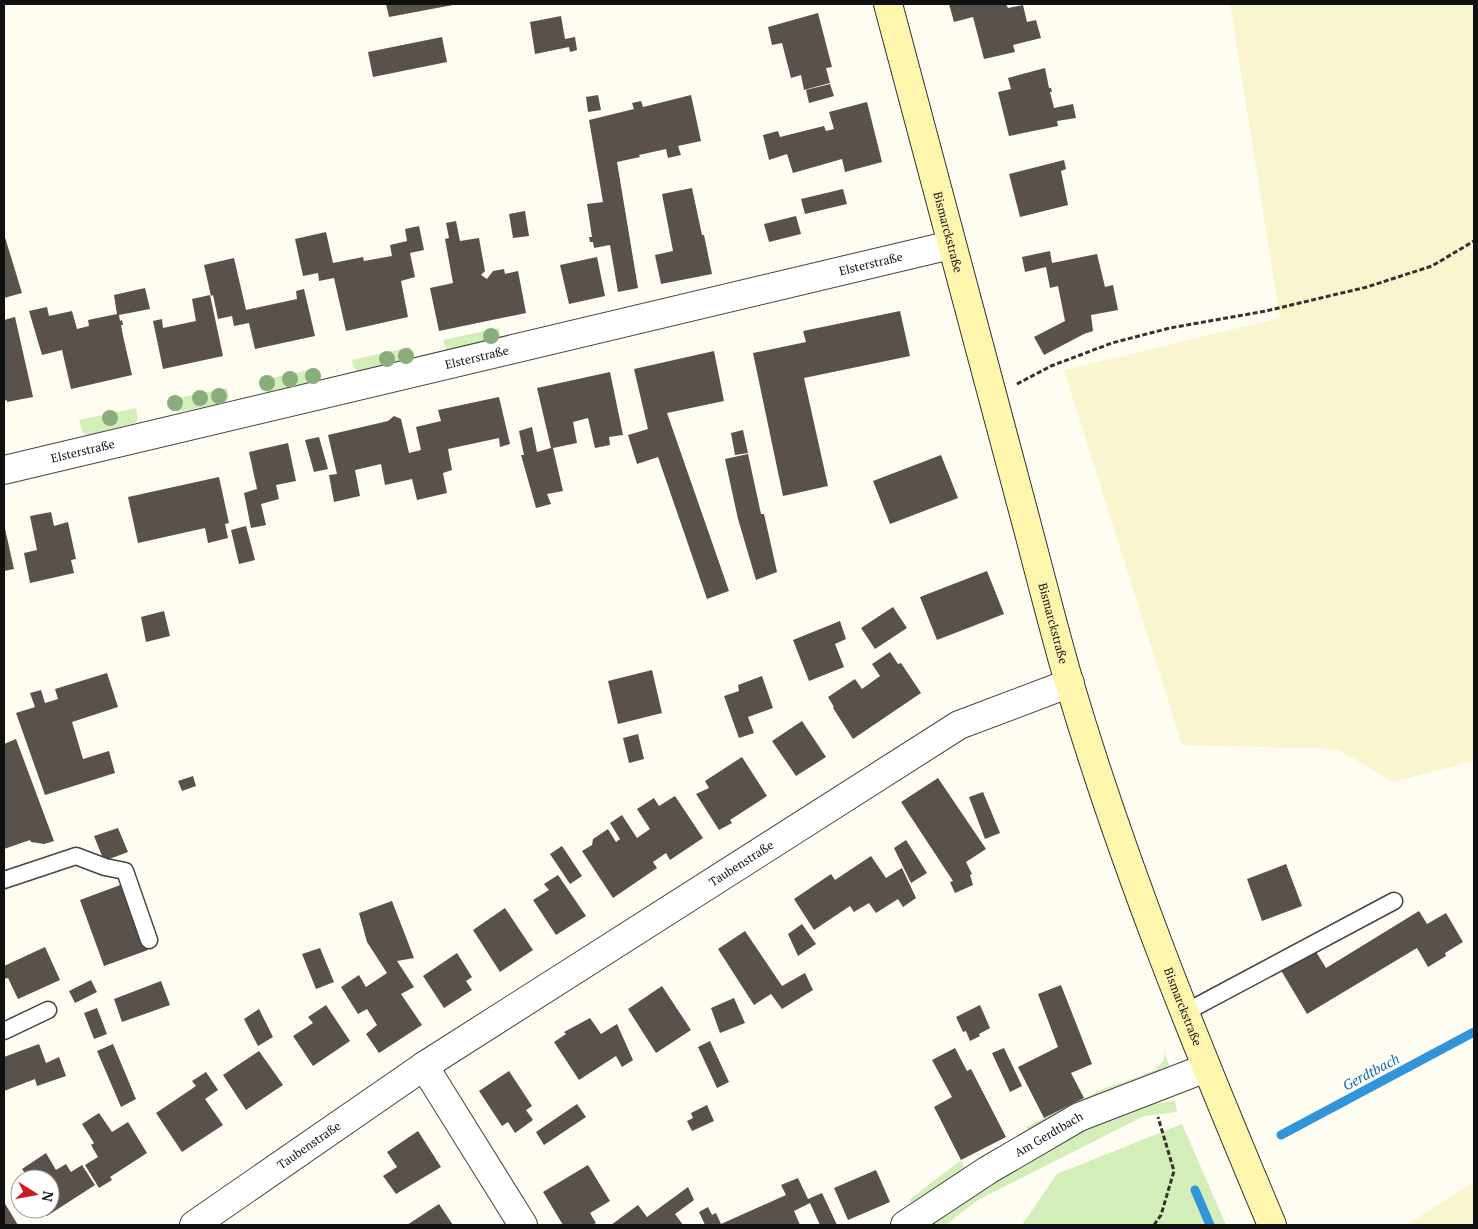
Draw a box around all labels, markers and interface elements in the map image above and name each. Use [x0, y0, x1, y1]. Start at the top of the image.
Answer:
street label: Bismarckstraße [930, 190, 966, 274]
street label: Elsterstraße [837, 249, 904, 278]
street label: Elsterstraße [443, 342, 510, 372]
street label: Elsterstraße [49, 436, 116, 466]
street label: Bismarckstraße [1035, 581, 1071, 666]
street label: Taubenstraße [706, 837, 776, 889]
street label: Bismarckstraße [1161, 965, 1205, 1048]
water label: Gerdtbach [1339, 1049, 1403, 1094]
street label: Am Gerdtbach [1012, 1108, 1086, 1160]
street label: Taubenstraße [274, 1118, 343, 1172]
north arrow [10, 1169, 60, 1219]
text: N [38, 1190, 59, 1204]

